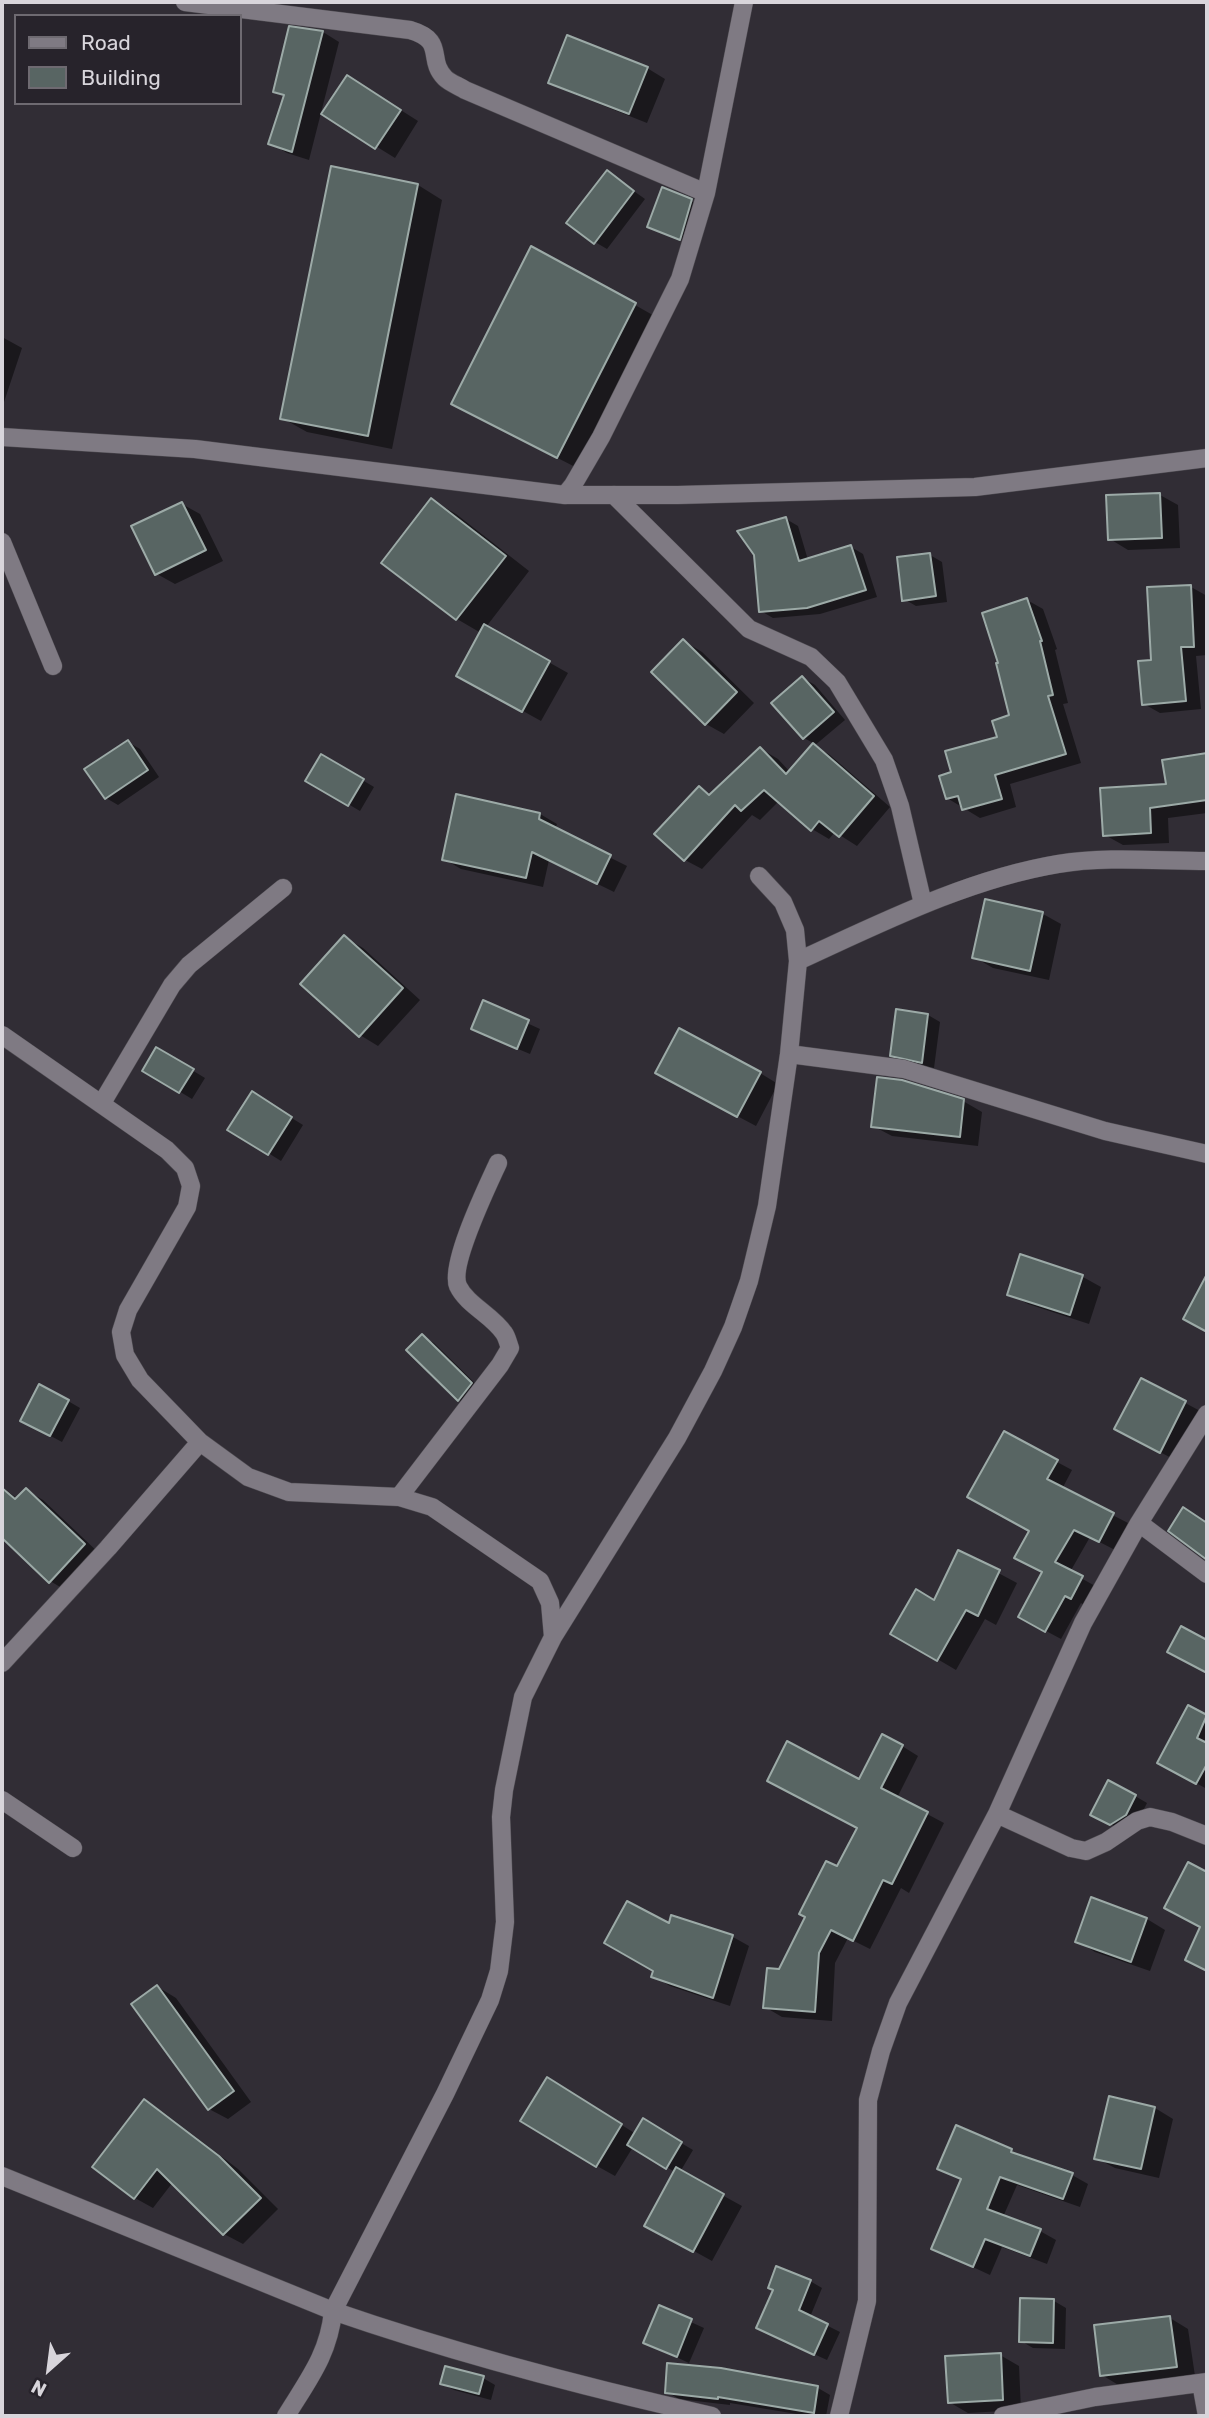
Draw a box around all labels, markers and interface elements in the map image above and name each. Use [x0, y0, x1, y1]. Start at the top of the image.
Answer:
legend [14, 14, 242, 105]
text: Road [81, 30, 131, 55]
text: Building [81, 65, 161, 90]
north arrow [14, 2334, 84, 2404]
text: N [27, 2375, 50, 2401]

